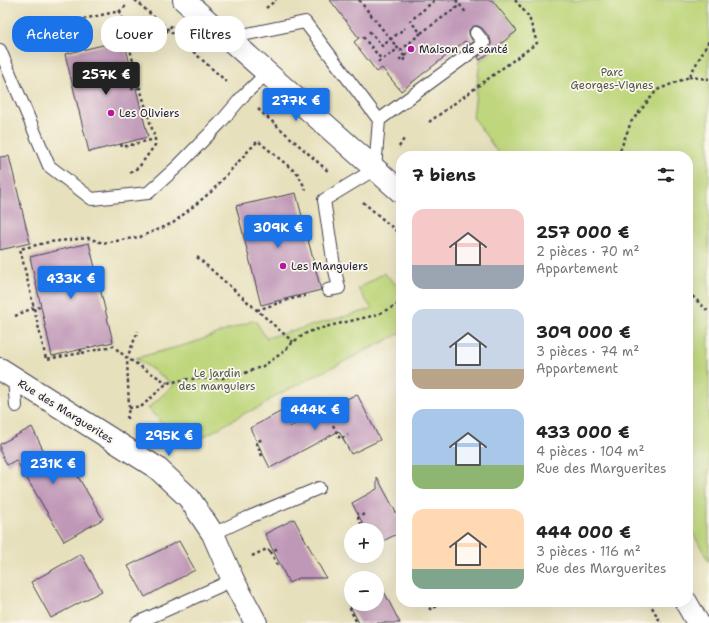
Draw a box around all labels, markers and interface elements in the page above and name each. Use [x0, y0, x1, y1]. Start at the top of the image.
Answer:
chip: Acheter [12, 16, 93, 52]
chip: Louer [101, 16, 167, 52]
chip: Filtres [175, 16, 245, 52]
place label: Maison de santé [419, 42, 508, 57]
marker: Maison de santé [406, 44, 416, 54]
pin: 257K € [73, 62, 139, 96]
park label: Parc Georges-Vignes [571, 65, 653, 93]
text: 257K € [82, 66, 130, 83]
pin: 277K € [263, 88, 329, 122]
text: 277K € [272, 92, 320, 109]
place label: Les Oliviers [119, 106, 179, 121]
marker: Les Oliviers [106, 108, 116, 118]
text: 7 biens [412, 164, 476, 186]
icon: filters [655, 164, 677, 186]
pin: 309K € [245, 215, 311, 249]
text: 309K € [253, 219, 303, 236]
text: 257 000 € [536, 221, 629, 243]
icon: home [444, 225, 492, 273]
text: 2 pièces · 70 m² [536, 243, 639, 260]
place label: Les Manguiers [291, 259, 368, 274]
text: Appartement [536, 260, 618, 277]
marker: Les Manguiers [278, 261, 288, 271]
pin: 433K € [38, 266, 104, 300]
text: 433K € [47, 270, 95, 287]
text: 309 000 € [536, 321, 631, 343]
icon: home [444, 325, 492, 373]
text: 3 pièces · 74 m² [536, 343, 639, 360]
text: Appartement [536, 360, 618, 377]
park label: Le jardin des manguiers [178, 366, 256, 394]
street label: Rue des Marguerites [15, 376, 117, 447]
pin: 444K € [282, 397, 348, 431]
text: 444K € [290, 401, 340, 418]
text: 433 000 € [536, 421, 630, 443]
pin: 295K € [136, 423, 202, 457]
icon: home [444, 425, 492, 473]
text: 295K € [145, 427, 193, 444]
text: 4 pièces · 104 m² [536, 443, 644, 460]
pin: 231K € [20, 451, 86, 485]
text: 231K € [30, 455, 76, 472]
text: Rue des Marguerites [536, 460, 666, 477]
text: 444 000 € [536, 521, 631, 543]
map controls [344, 523, 384, 611]
button: + [344, 523, 384, 563]
icon: home [444, 525, 492, 573]
text: 3 pièces · 116 m² [536, 543, 641, 560]
text: Rue des Marguerites [536, 560, 666, 577]
button: − [344, 571, 384, 611]

